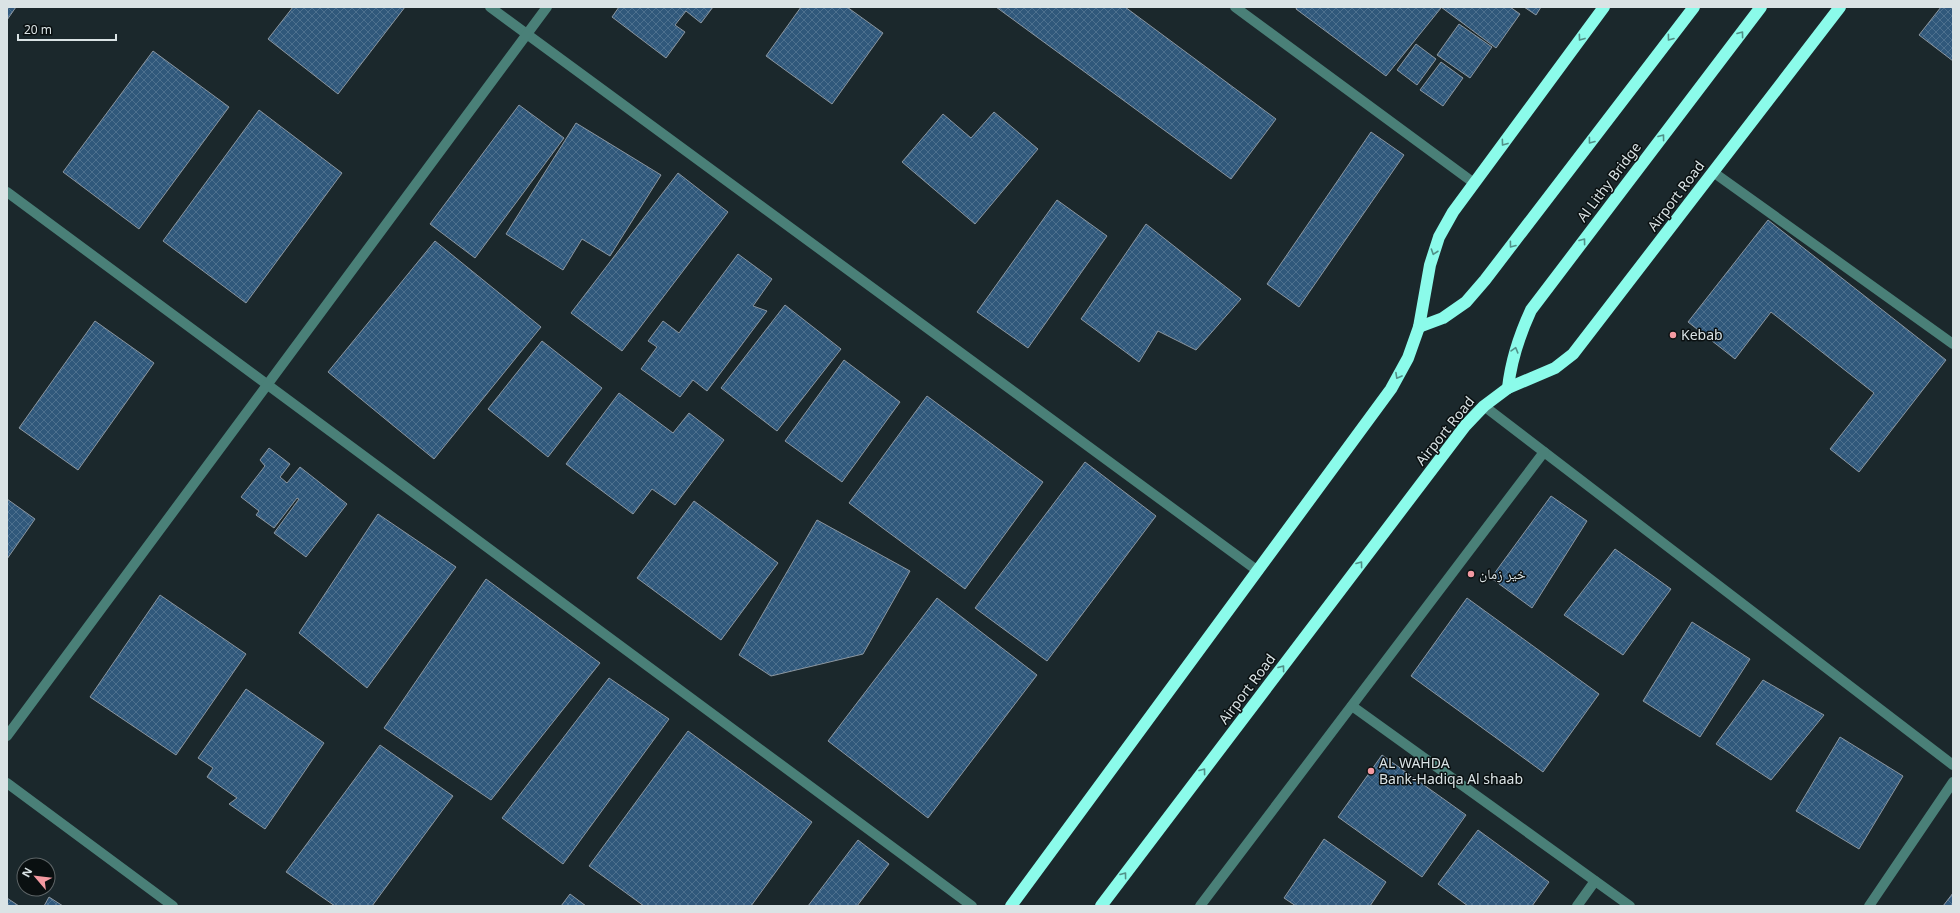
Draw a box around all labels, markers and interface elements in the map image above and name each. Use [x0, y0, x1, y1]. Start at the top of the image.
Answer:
scale bar [18, 16, 116, 42]
text: 20 m [24, 21, 52, 38]
one-way arrow [1736, 31, 1743, 38]
one-way arrow [1578, 34, 1585, 41]
one-way arrow [1667, 34, 1675, 41]
one-way arrow [1657, 135, 1664, 142]
one-way arrow [1589, 137, 1596, 144]
street label: Al Lithy Bridge [1572, 138, 1645, 225]
one-way arrow [1501, 139, 1508, 146]
street label: Airport Road [1643, 157, 1708, 235]
one-way arrow [1579, 238, 1586, 245]
one-way arrow [1510, 240, 1517, 247]
one-way arrow [1430, 249, 1439, 256]
place label: Kebab [1681, 325, 1723, 344]
marker: Kebab [1668, 330, 1678, 340]
one-way arrow [1510, 347, 1519, 354]
one-way arrow [1396, 372, 1403, 379]
street label: Airport Road [1411, 392, 1478, 469]
one-way arrow [1356, 562, 1363, 569]
place label: خير زمان [1479, 564, 1526, 583]
marker: خير زمان [1466, 569, 1476, 579]
street label: Airport Road [1214, 650, 1279, 728]
one-way arrow [1277, 665, 1285, 672]
place label: AL WAHDA Bank-Hadiqa Al shaab [1379, 753, 1523, 788]
marker: AL WAHDA Bank-Hadiqa Al shaab [1366, 766, 1376, 776]
one-way arrow [1198, 769, 1205, 776]
north arrow [16, 857, 56, 897]
text: N [18, 865, 35, 880]
one-way arrow [1120, 872, 1127, 879]

